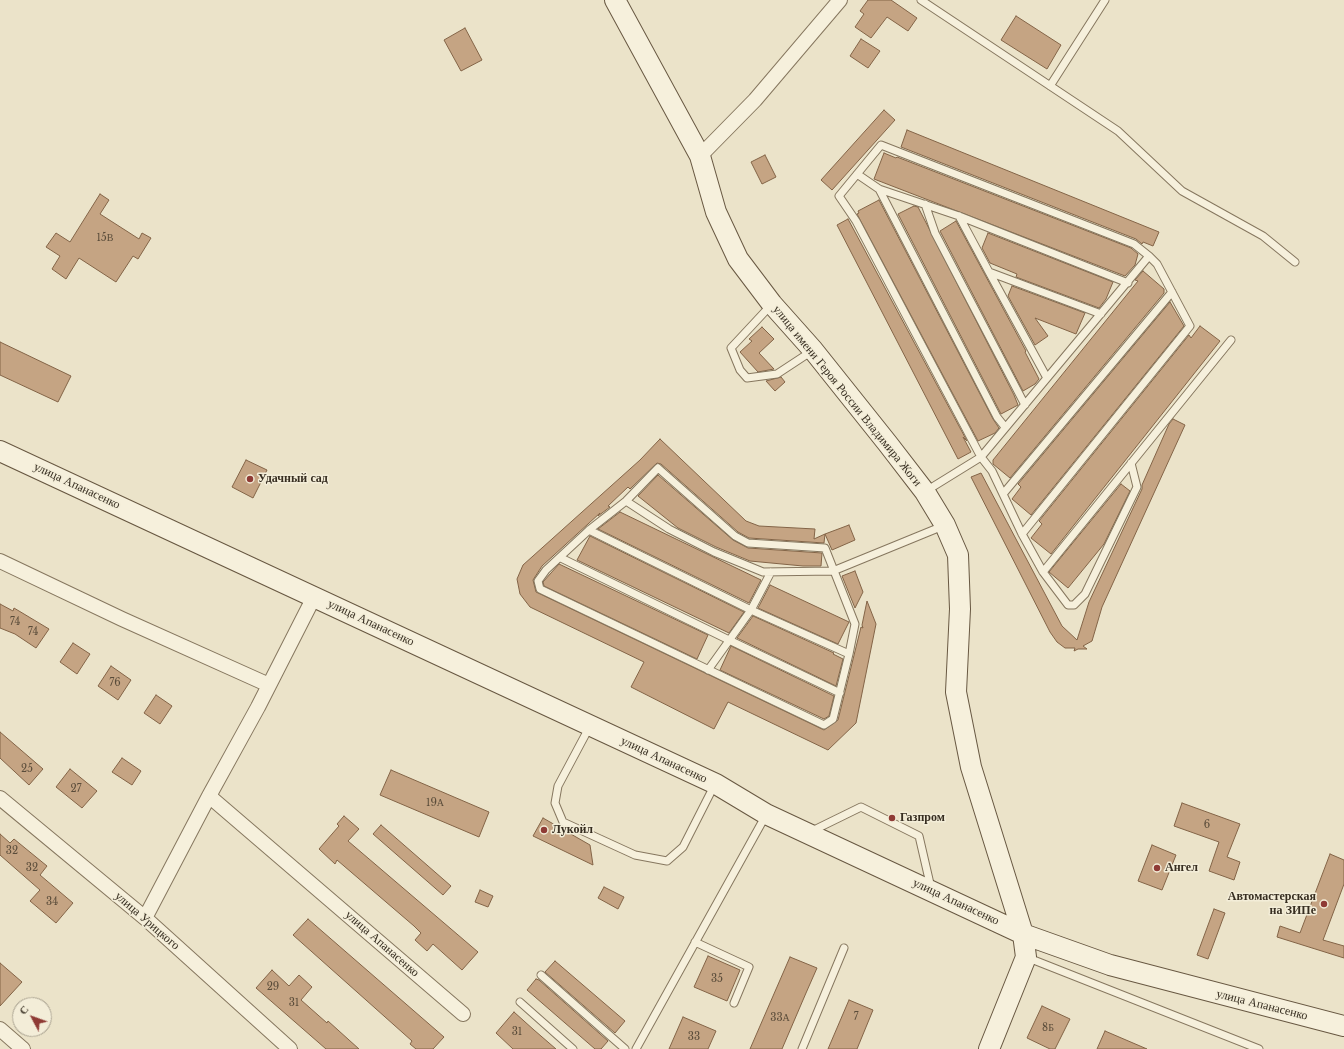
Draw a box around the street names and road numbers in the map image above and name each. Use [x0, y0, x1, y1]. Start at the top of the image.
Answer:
street label: улица имени Героя России Владимира Жоги [769, 303, 925, 489]
street label: улица Апанасенко [32, 460, 122, 512]
street label: улица Апанасенко [326, 597, 416, 649]
street label: улица Апанасенко [619, 734, 709, 786]
street label: улица Апанасенко [911, 876, 1001, 928]
street label: улица Урицкого [112, 889, 182, 953]
street label: улица Апанасенко [342, 908, 422, 980]
street label: улица Апанасенко [1215, 987, 1309, 1023]

